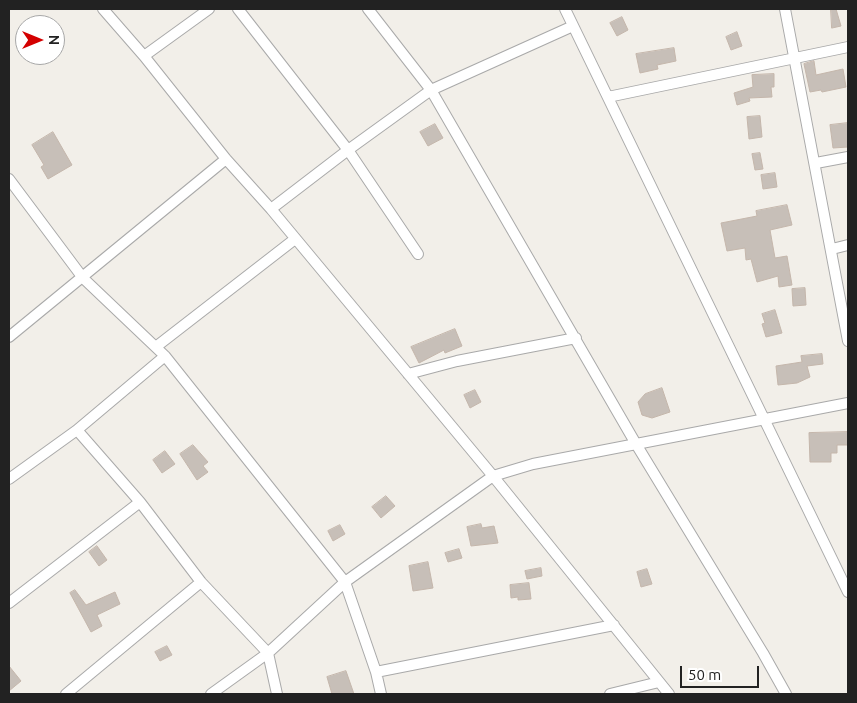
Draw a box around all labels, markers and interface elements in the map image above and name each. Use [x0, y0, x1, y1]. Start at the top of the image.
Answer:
north arrow [15, 15, 65, 65]
text: N [46, 35, 62, 45]
scale bar [682, 656, 761, 688]
text: 50 m [688, 666, 721, 683]

